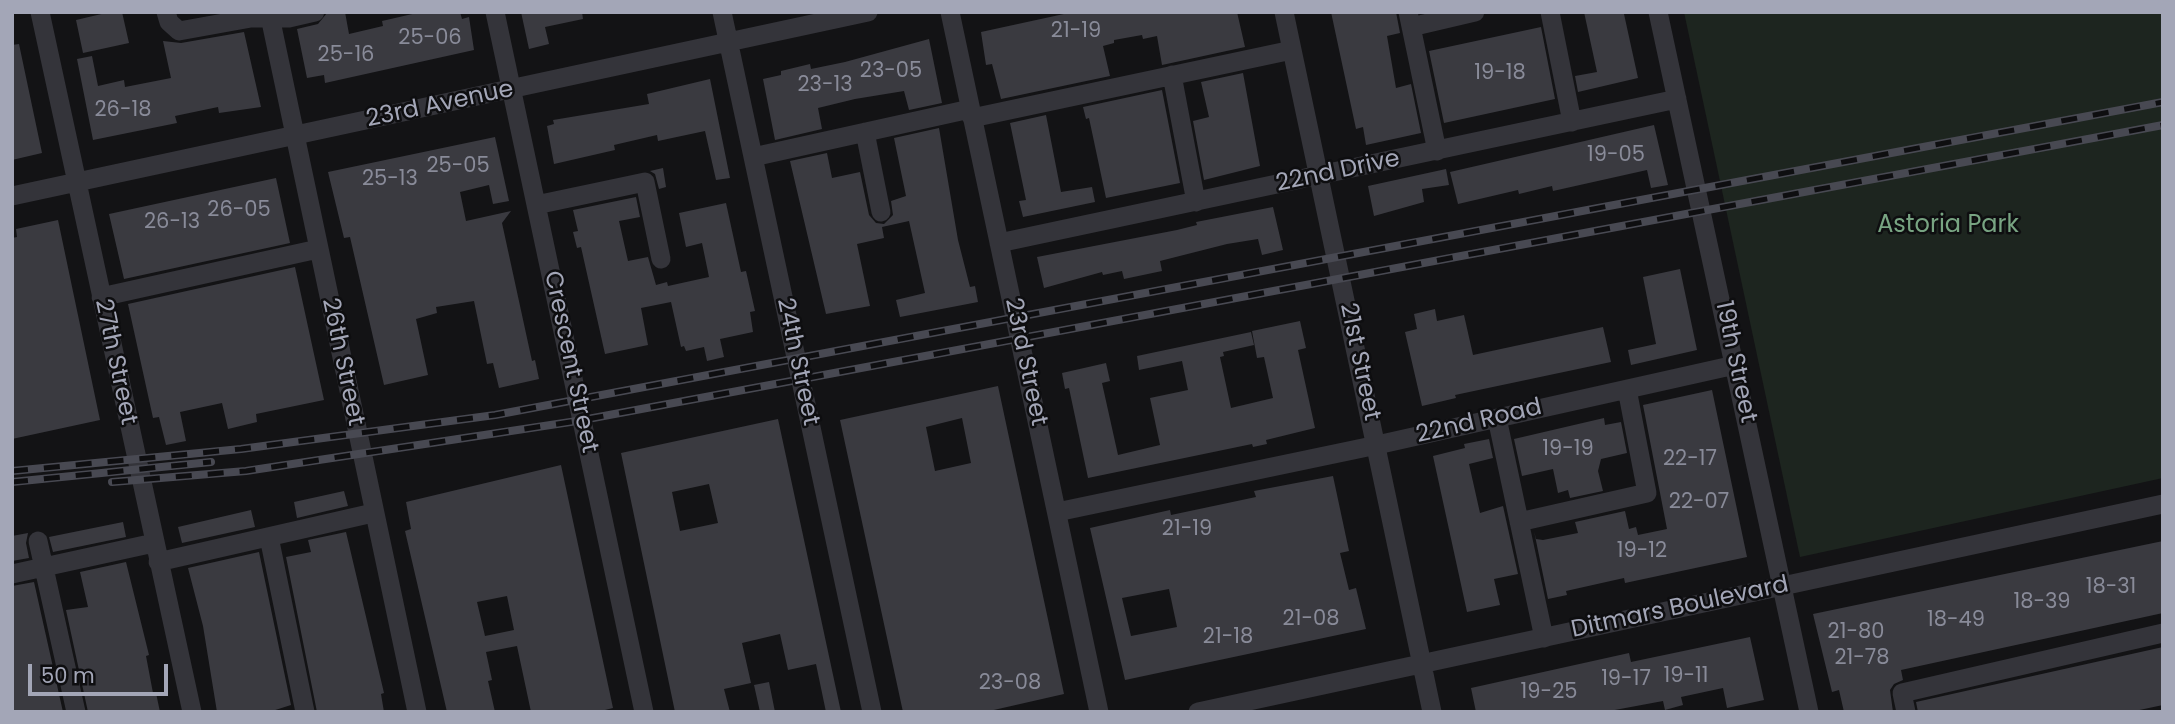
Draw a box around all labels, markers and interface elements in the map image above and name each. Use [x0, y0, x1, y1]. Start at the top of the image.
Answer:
house number: 21-19 [1051, 19, 1101, 45]
house number: 25-06 [398, 26, 462, 52]
house number: 25-16 [318, 43, 374, 69]
house number: 23-05 [860, 59, 922, 85]
house number: 19-18 [1474, 61, 1526, 87]
house number: 23-13 [797, 73, 853, 99]
street label: 23rd Avenue [364, 75, 516, 135]
house number: 26-18 [95, 98, 151, 124]
house number: 19-05 [1587, 143, 1645, 169]
street label: 22nd Drive [1274, 145, 1402, 199]
house number: 25-05 [426, 154, 490, 180]
house number: 25-13 [362, 167, 418, 193]
house number: 26-05 [207, 198, 271, 224]
house number: 26-13 [144, 210, 200, 236]
park label: Astoria Park [1877, 212, 2019, 240]
street label: Crescent Street [537, 268, 603, 456]
street label: 26th Street [314, 296, 370, 428]
street label: 24th Street [769, 296, 825, 428]
street label: 23rd Street [997, 296, 1053, 428]
street label: 27th Street [88, 297, 142, 427]
street label: 19th Street [1708, 299, 1762, 425]
street label: 21st Street [1332, 301, 1386, 423]
street label: 22nd Road [1413, 394, 1545, 450]
house number: 19-19 [1542, 437, 1594, 463]
house number: 22-17 [1663, 447, 1717, 473]
house number: 22-07 [1669, 490, 1729, 516]
house number: 21-19 [1162, 517, 1212, 543]
house number: 19-12 [1617, 539, 1667, 565]
street label: Ditmars Boulevard [1569, 571, 1791, 645]
house number: 18-31 [2086, 575, 2136, 601]
house number: 18-39 [2013, 590, 2071, 616]
house number: 21-08 [1283, 607, 1339, 633]
house number: 18-49 [1927, 608, 1985, 634]
house number: 21-80 [1828, 620, 1884, 646]
house number: 21-18 [1203, 625, 1253, 651]
house number: 21-78 [1834, 646, 1890, 672]
scale bar [32, 650, 172, 694]
text: 50 m [41, 661, 95, 690]
house number: 19-11 [1664, 664, 1708, 690]
house number: 19-17 [1601, 667, 1651, 693]
house number: 23-08 [979, 671, 1041, 697]
house number: 19-25 [1521, 680, 1577, 706]

